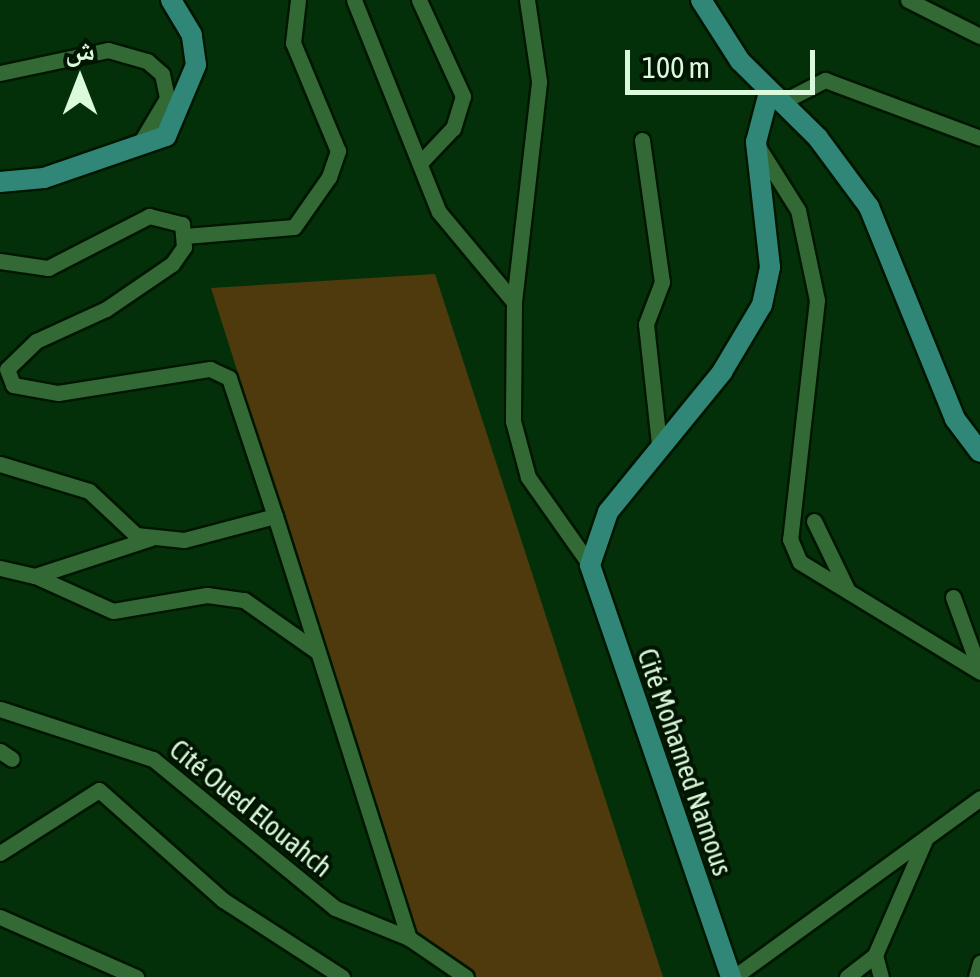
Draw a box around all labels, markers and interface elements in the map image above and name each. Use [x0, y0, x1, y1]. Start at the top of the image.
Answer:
north arrow [30, 30, 130, 130]
scale bar [630, 30, 820, 92]
text: ش [65, 34, 95, 66]
text: 100 m [642, 50, 710, 84]
street label: Cité Mohamed Namous [630, 644, 740, 880]
street label: Cité Oued Elouahch [163, 732, 339, 884]

